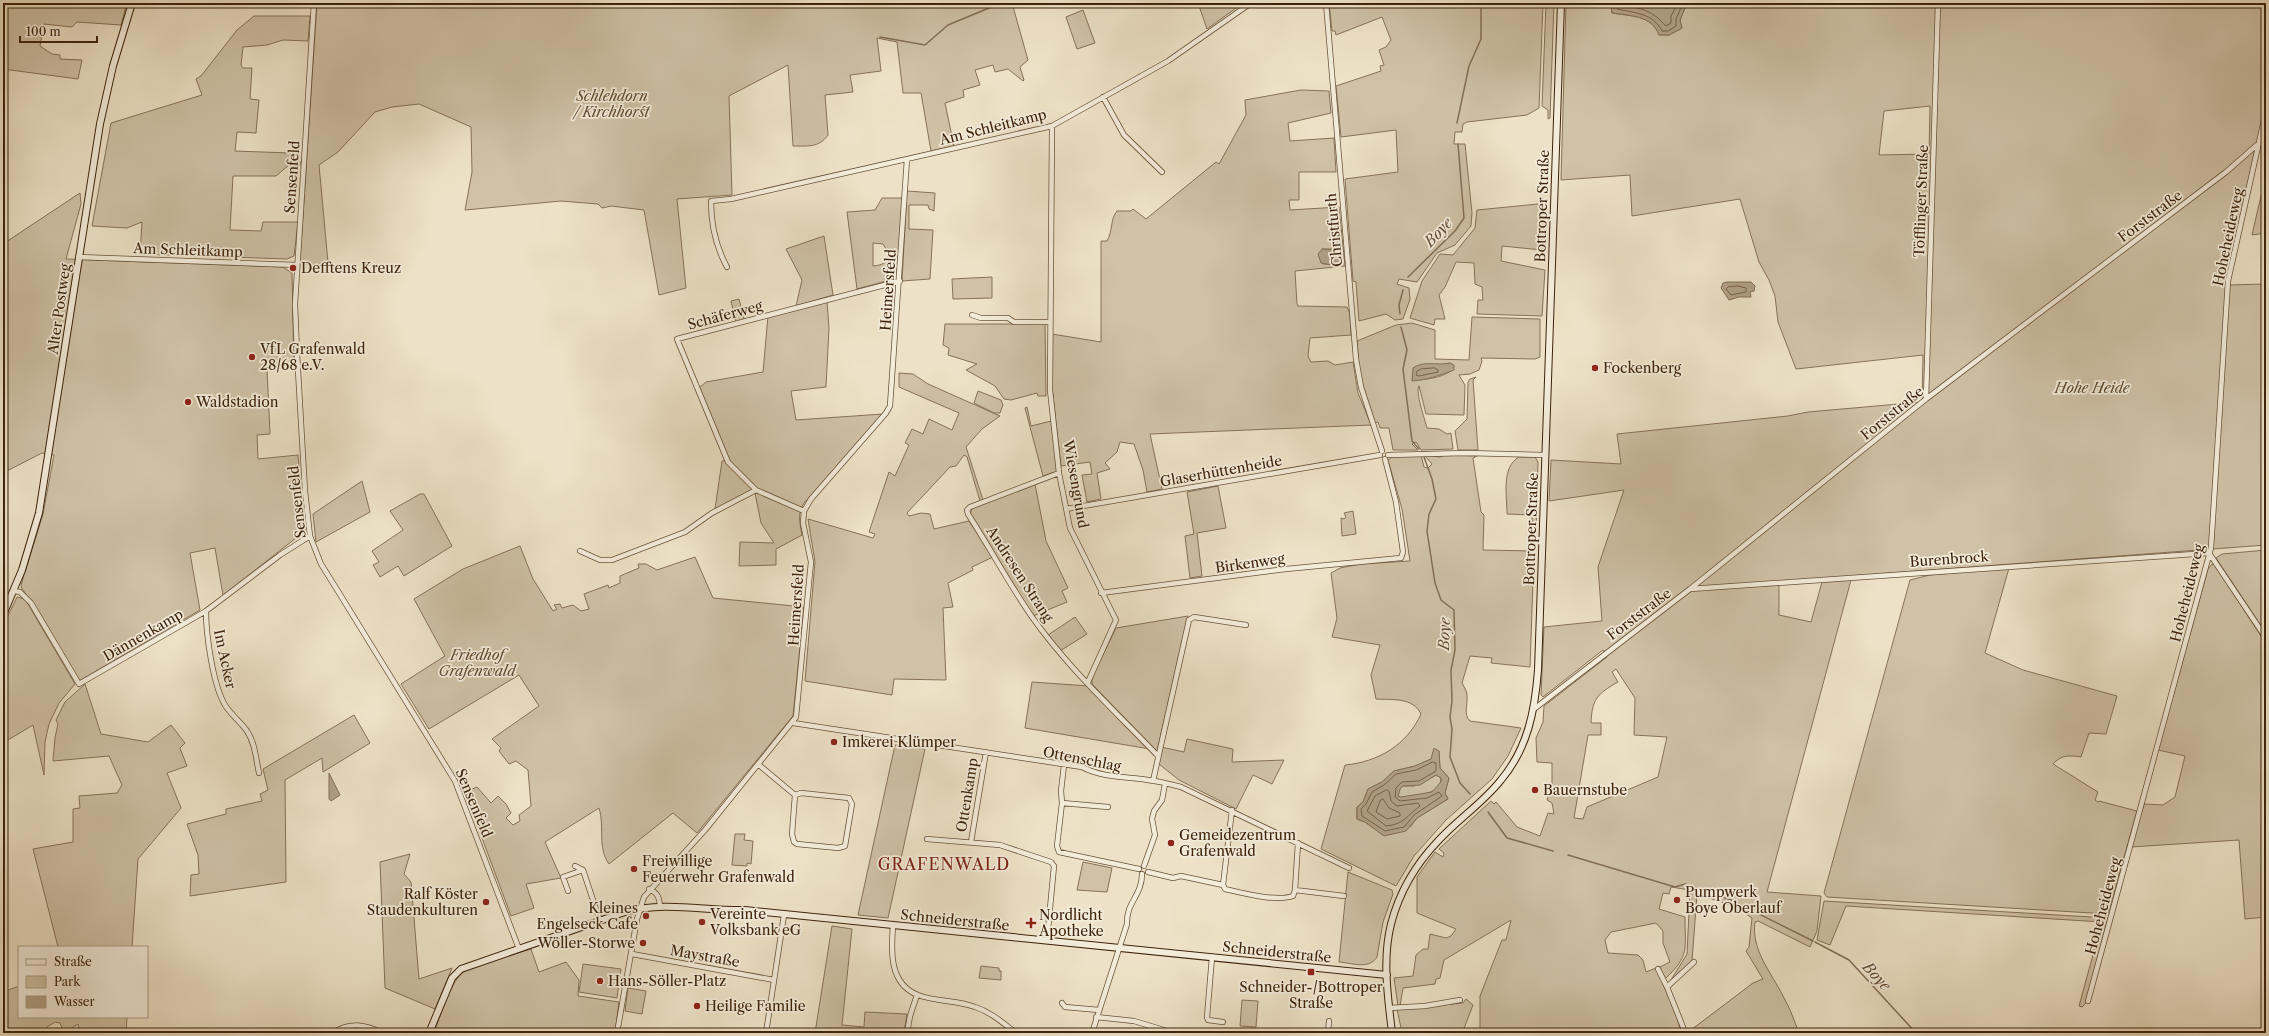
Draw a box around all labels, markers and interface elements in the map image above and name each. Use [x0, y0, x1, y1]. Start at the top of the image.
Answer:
scale bar [20, 18, 97, 44]
text: 100 m [26, 24, 61, 39]
park label: Schlehdorn / Kirchhorst [572, 87, 651, 121]
street label: Am Schleitkamp [937, 105, 1048, 149]
street label: Sensenfeld [280, 139, 304, 214]
street label: Töfflinger Straße [1910, 144, 1932, 258]
street label: Bottroper Straße [1531, 149, 1553, 263]
street label: Hoheheideweg [2209, 185, 2247, 288]
street label: Forststraße [2114, 186, 2186, 246]
street label: Christfurth [1322, 192, 1346, 268]
water label: Boye [1419, 213, 1457, 251]
street label: Am Schleitkamp [132, 239, 243, 261]
street label: Heimersfeld [876, 248, 900, 332]
place label: Defftens Kreuz [301, 259, 401, 277]
street label: Alter Postweg [44, 262, 74, 357]
marker: Defftens Kreuz [288, 263, 298, 273]
street label: Schäferweg [686, 296, 765, 334]
place label: VfL Grafenwald 28/68 e.V. [259, 340, 366, 374]
marker: VfL Grafenwald 28/68 e.V. [247, 352, 257, 362]
place label: Fockenberg [1603, 359, 1682, 377]
marker: Fockenberg [1590, 363, 1600, 373]
park label: Hohe Heide [2054, 379, 2131, 397]
street label: Forststraße [1857, 382, 1927, 444]
place label: Waldstadion [195, 393, 279, 411]
marker: Waldstadion [183, 397, 193, 407]
street label: Wiesengrund [1059, 437, 1093, 530]
street label: Glaserhüttenheide [1159, 451, 1284, 491]
street label: Sensenfeld [284, 464, 310, 539]
street label: Bottroper Straße [1520, 472, 1542, 586]
street label: Andresen Strang [982, 522, 1058, 626]
street label: Hoheheideweg [2166, 542, 2208, 644]
street label: Burenbrock [1909, 547, 1990, 571]
street label: Birkenweg [1214, 549, 1287, 577]
street label: Heimersfeld [784, 563, 808, 647]
street label: Forststraße [1603, 584, 1675, 644]
street label: Dännenkamp [100, 605, 186, 665]
water label: Boye [1434, 617, 1454, 652]
street label: Im Acker [210, 628, 240, 690]
park label: Friedhof Grafenwald [438, 646, 517, 680]
place label: Imkerei Klümper [842, 733, 956, 751]
marker: Imkerei Klümper [829, 737, 839, 747]
street label: Ottenschlag [1041, 743, 1123, 776]
street label: Ottenkamp [952, 757, 982, 833]
street label: Sensenfeld [451, 766, 497, 841]
place label: Bauernstube [1543, 781, 1627, 799]
marker: Bauernstube [1530, 785, 1540, 795]
place label: Gemeidezentrum Grafenwald [1179, 826, 1296, 860]
marker: Gemeidezentrum Grafenwald [1166, 838, 1176, 848]
place label: Freiwillige Feuerwehr Grafenwald [642, 852, 795, 886]
district label: GRAFENWALD [878, 854, 1010, 874]
street label: Hoheheideweg [2081, 855, 2125, 957]
marker: Freiwillige Feuerwehr Grafenwald [629, 864, 639, 874]
place label: Pumpwerk Boye Oberlauf [1685, 883, 1783, 917]
place label: Ralf Köster Staudenkulturen [367, 885, 478, 919]
marker: Pumpwerk Boye Oberlauf [1672, 895, 1682, 905]
marker: Ralf Köster Staudenkulturen [481, 897, 491, 907]
place label: Kleines Engelseck Cafe [537, 899, 638, 933]
place label: Vereinte Volksbank eG [709, 905, 801, 939]
street label: Schneiderstraße [900, 905, 1010, 935]
place label: Nordlicht Apotheke [1038, 906, 1104, 940]
marker: Kleines Engelseck Cafe [641, 911, 651, 921]
marker: Vereinte Volksbank eG [697, 917, 707, 927]
marker: Nordlicht Apotheke [1026, 918, 1036, 928]
place label: Wöller-Storwe [536, 934, 635, 952]
street label: Schneiderstraße [1222, 937, 1332, 967]
marker: Wöller-Storwe [638, 938, 648, 948]
street label: Maystraße [669, 941, 741, 971]
legend [18, 946, 148, 1018]
text: Straße [54, 954, 92, 969]
water label: Boye [1858, 957, 1896, 995]
marker: Schneider-/Bottroper Straße [1306, 967, 1316, 977]
place label: Hans-Söller-Platz [608, 972, 726, 990]
text: Park [54, 974, 81, 989]
marker: Hans-Söller-Platz [595, 976, 605, 986]
place label: Schneider-/Bottroper Straße [1239, 978, 1383, 1012]
text: Wasser [53, 994, 95, 1009]
place label: Heilige Familie [705, 997, 806, 1015]
marker: Heilige Familie [692, 1001, 702, 1011]

